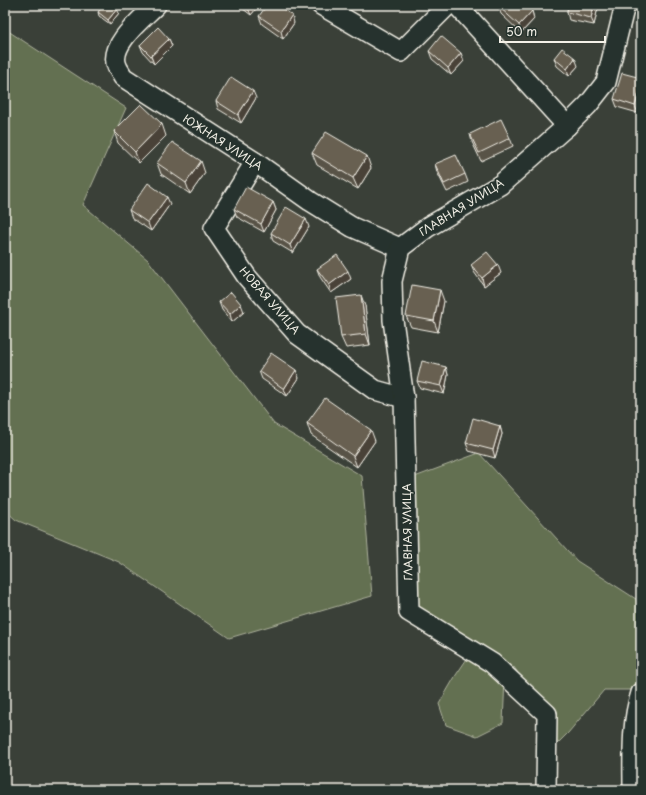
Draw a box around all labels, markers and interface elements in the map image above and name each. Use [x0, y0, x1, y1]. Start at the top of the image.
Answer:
scale bar [500, 18, 605, 44]
text: 50 m [506, 22, 537, 40]
street label: ЮЖНАЯ УЛИЦА [180, 110, 267, 174]
street label: ГЛАВНАЯ УЛИЦА [415, 174, 507, 240]
street label: НОВАЯ УЛИЦА [236, 262, 305, 338]
street label: ГЛАВНАЯ УЛИЦА [398, 483, 416, 581]

